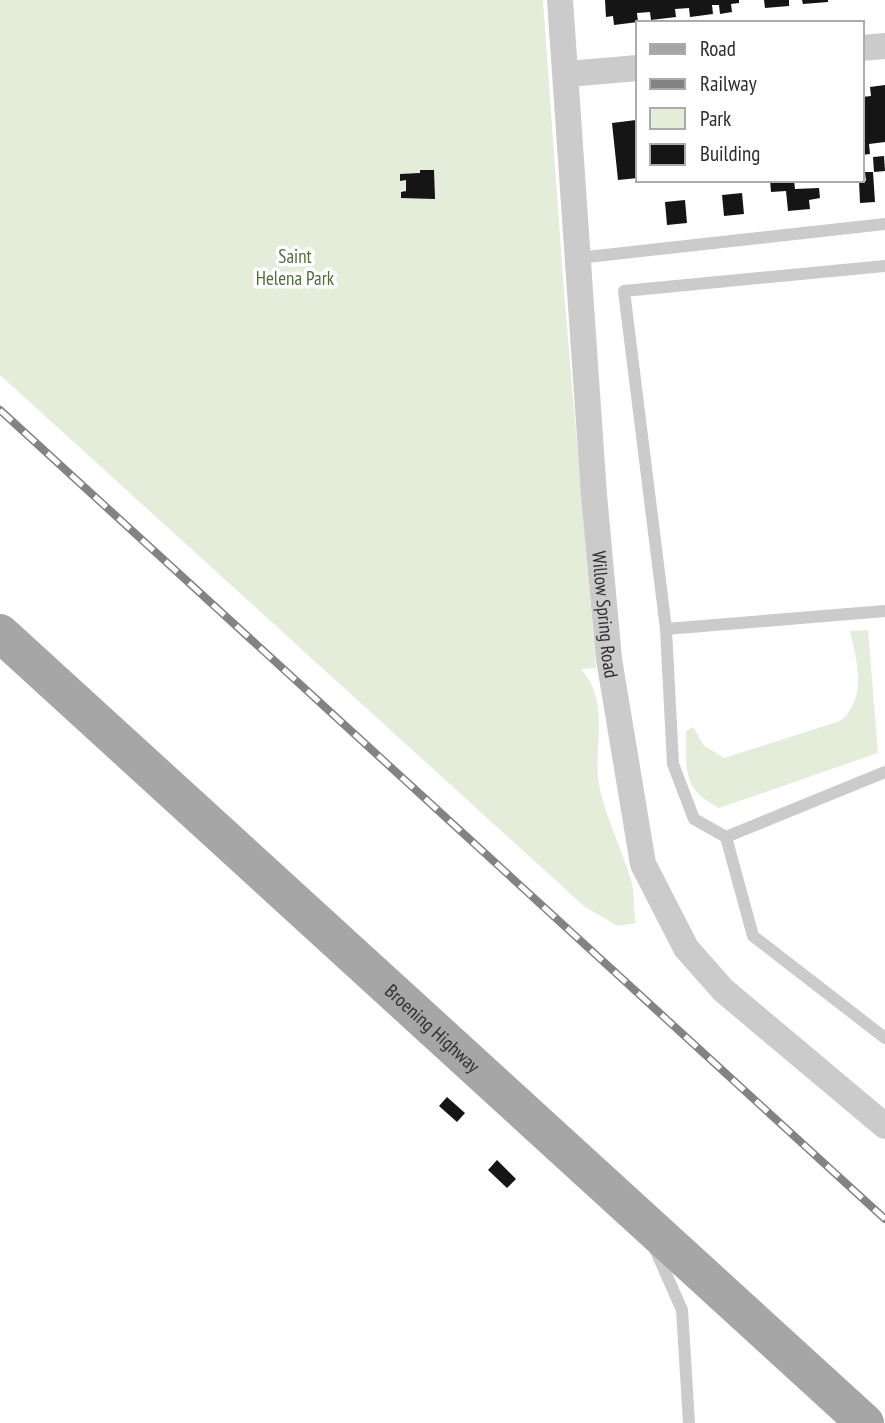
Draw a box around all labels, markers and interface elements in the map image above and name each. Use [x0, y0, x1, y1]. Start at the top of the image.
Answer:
legend [636, 21, 864, 182]
text: Road [700, 35, 736, 62]
text: Railway [700, 70, 757, 97]
text: Park [700, 105, 731, 132]
text: Building [700, 140, 760, 167]
park label: Saint Helena Park [256, 244, 335, 290]
street label: Willow Spring Road [587, 550, 624, 680]
street label: Broening Highway [380, 979, 486, 1078]

